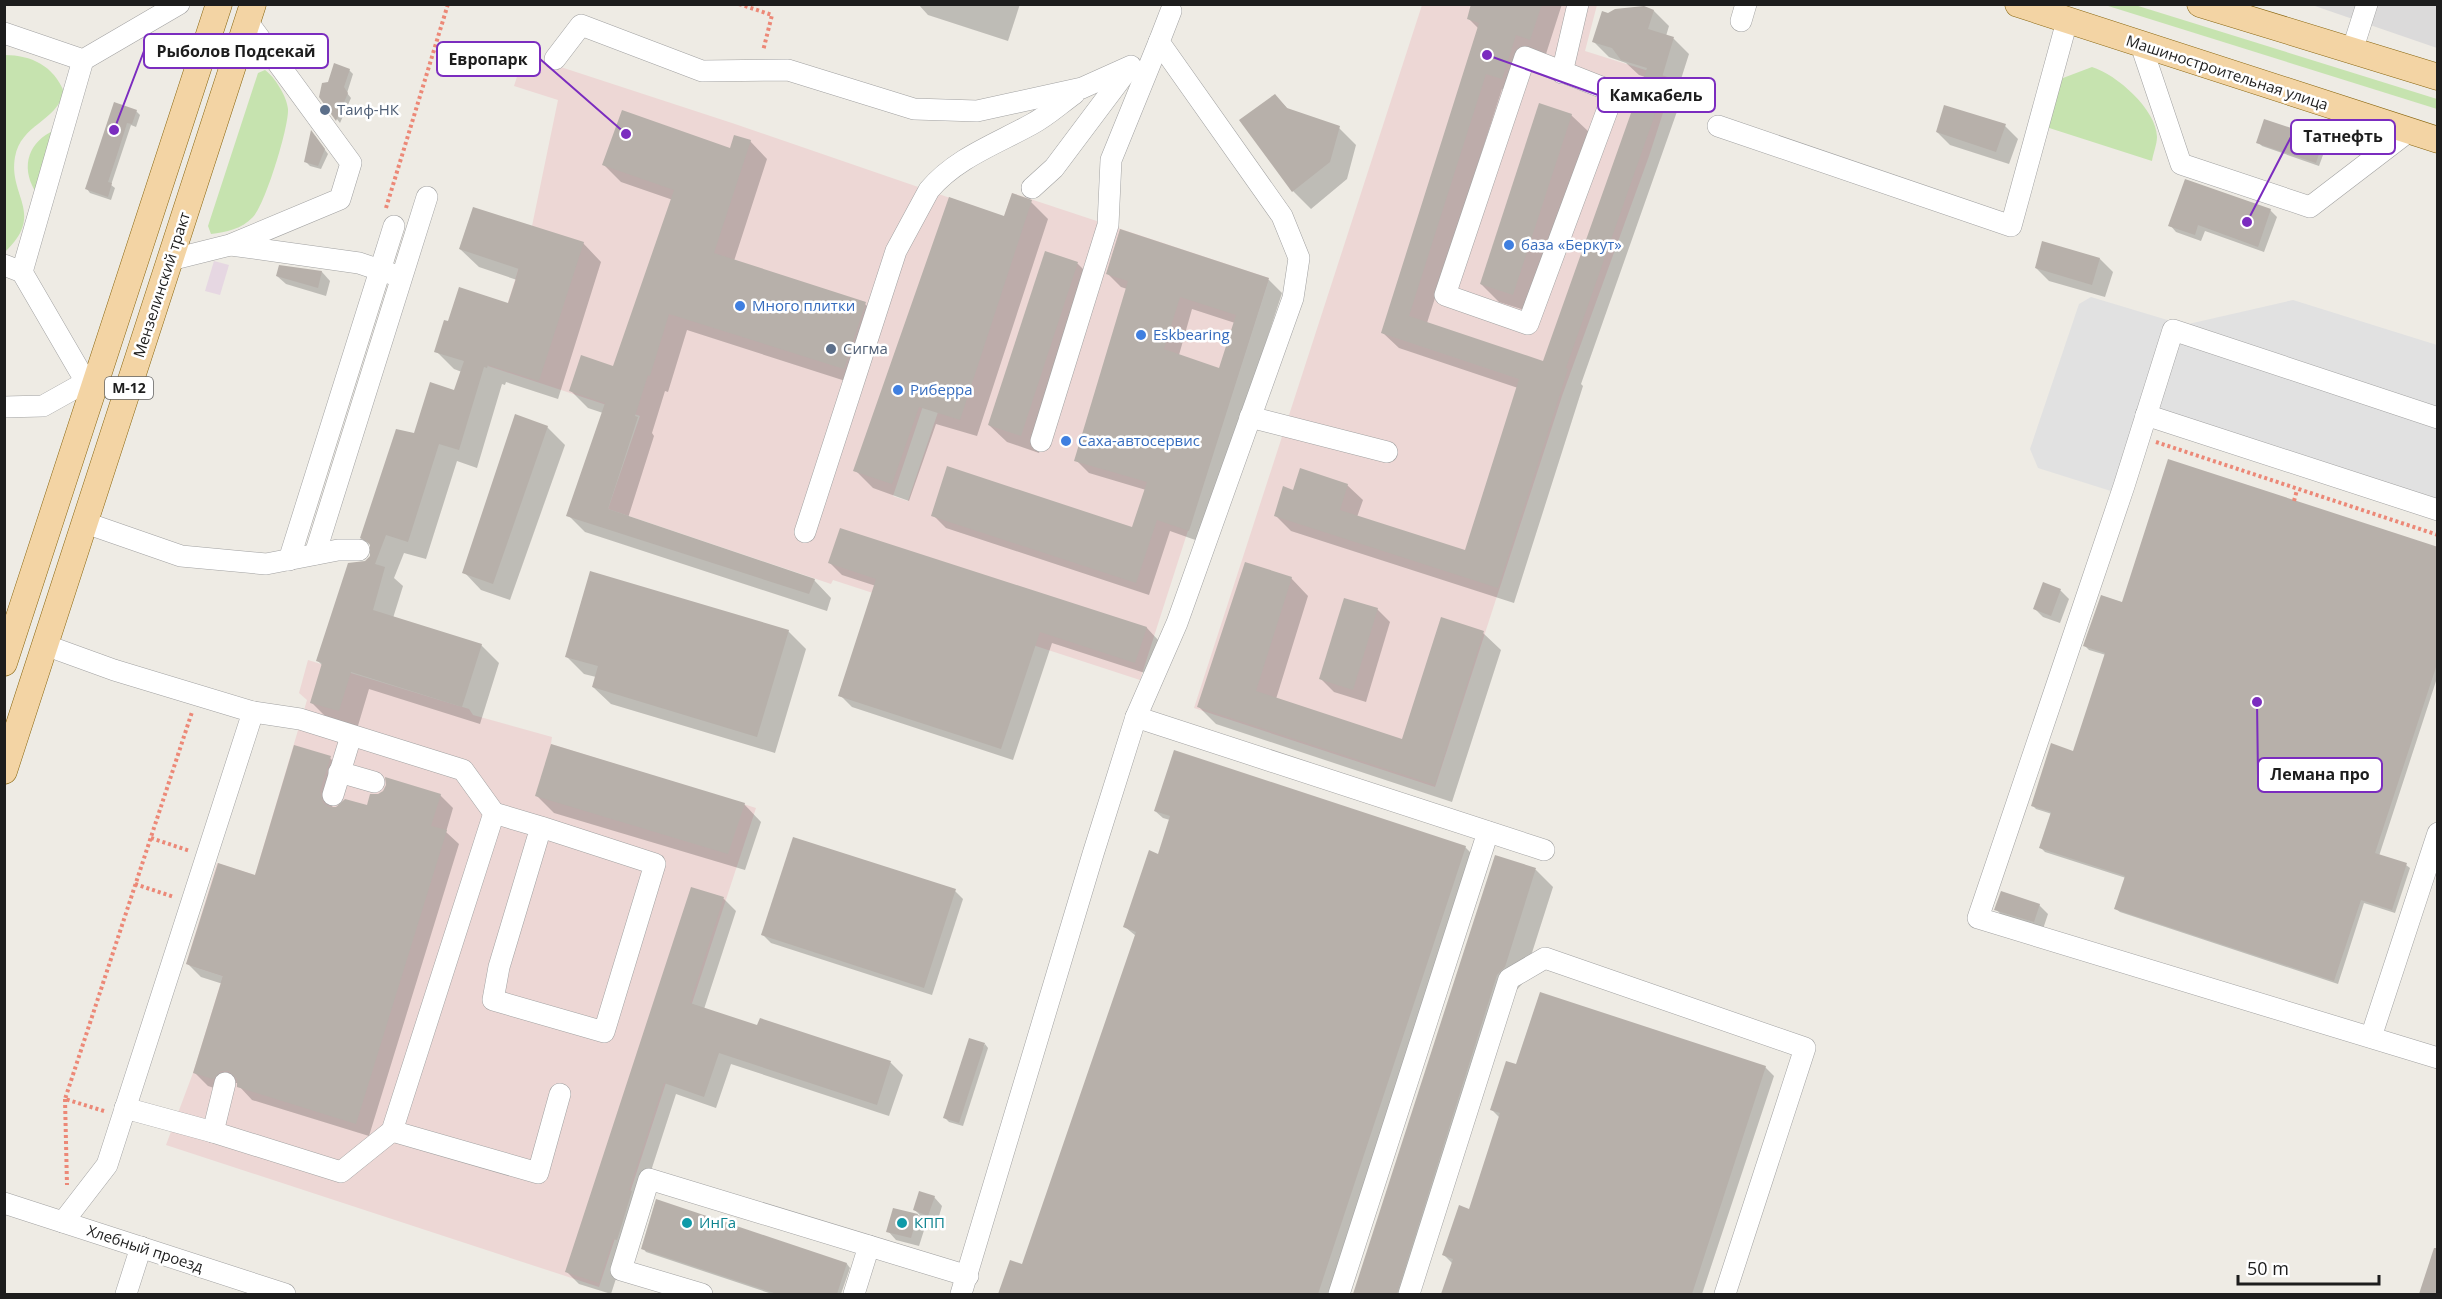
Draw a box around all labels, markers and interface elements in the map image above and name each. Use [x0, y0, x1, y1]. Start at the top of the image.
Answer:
street label: Машиностроительная улица [2124, 30, 2331, 114]
callout: Рыболов Подсекай [144, 34, 328, 68]
text: Рыболов Подсекай [156, 40, 316, 62]
callout: Европарк [437, 42, 540, 76]
text: Европарк [448, 48, 528, 70]
callout: Камкабель [1598, 78, 1715, 112]
text: Камкабель [1609, 84, 1703, 106]
place label: Таиф-НК [337, 99, 400, 119]
marker: Таиф-НК [318, 103, 332, 117]
callout: Татнефть [2291, 120, 2395, 154]
text: Татнефть [2303, 125, 2383, 147]
street label: Мензелинский тракт [128, 209, 194, 360]
place label: база «Беркут» [1521, 234, 1622, 254]
marker: база «Беркут» [1502, 238, 1516, 252]
place label: Много плитки [752, 295, 855, 315]
marker: Много плитки [733, 299, 747, 313]
place label: Eskbearing [1153, 324, 1230, 344]
marker: Eskbearing [1134, 328, 1148, 342]
place label: Сигма [843, 338, 888, 358]
marker: Сигма [824, 342, 838, 356]
road number: М-12 [105, 377, 153, 399]
place label: Риберра [910, 379, 973, 399]
marker: Риберра [891, 383, 905, 397]
place label: Саха-автосервис [1078, 430, 1200, 450]
marker: Саха-автосервис [1059, 434, 1073, 448]
callout: Лемана про [2258, 758, 2382, 792]
text: Лемана про [2270, 763, 2370, 785]
place label: ИнГа [699, 1212, 736, 1232]
place label: КПП [914, 1212, 945, 1232]
marker: ИнГа [680, 1216, 694, 1230]
marker: КПП [895, 1216, 909, 1230]
street label: Хлебный проезд [85, 1220, 206, 1276]
scale bar [2238, 1248, 2379, 1286]
text: 50 m [2247, 1256, 2289, 1280]

